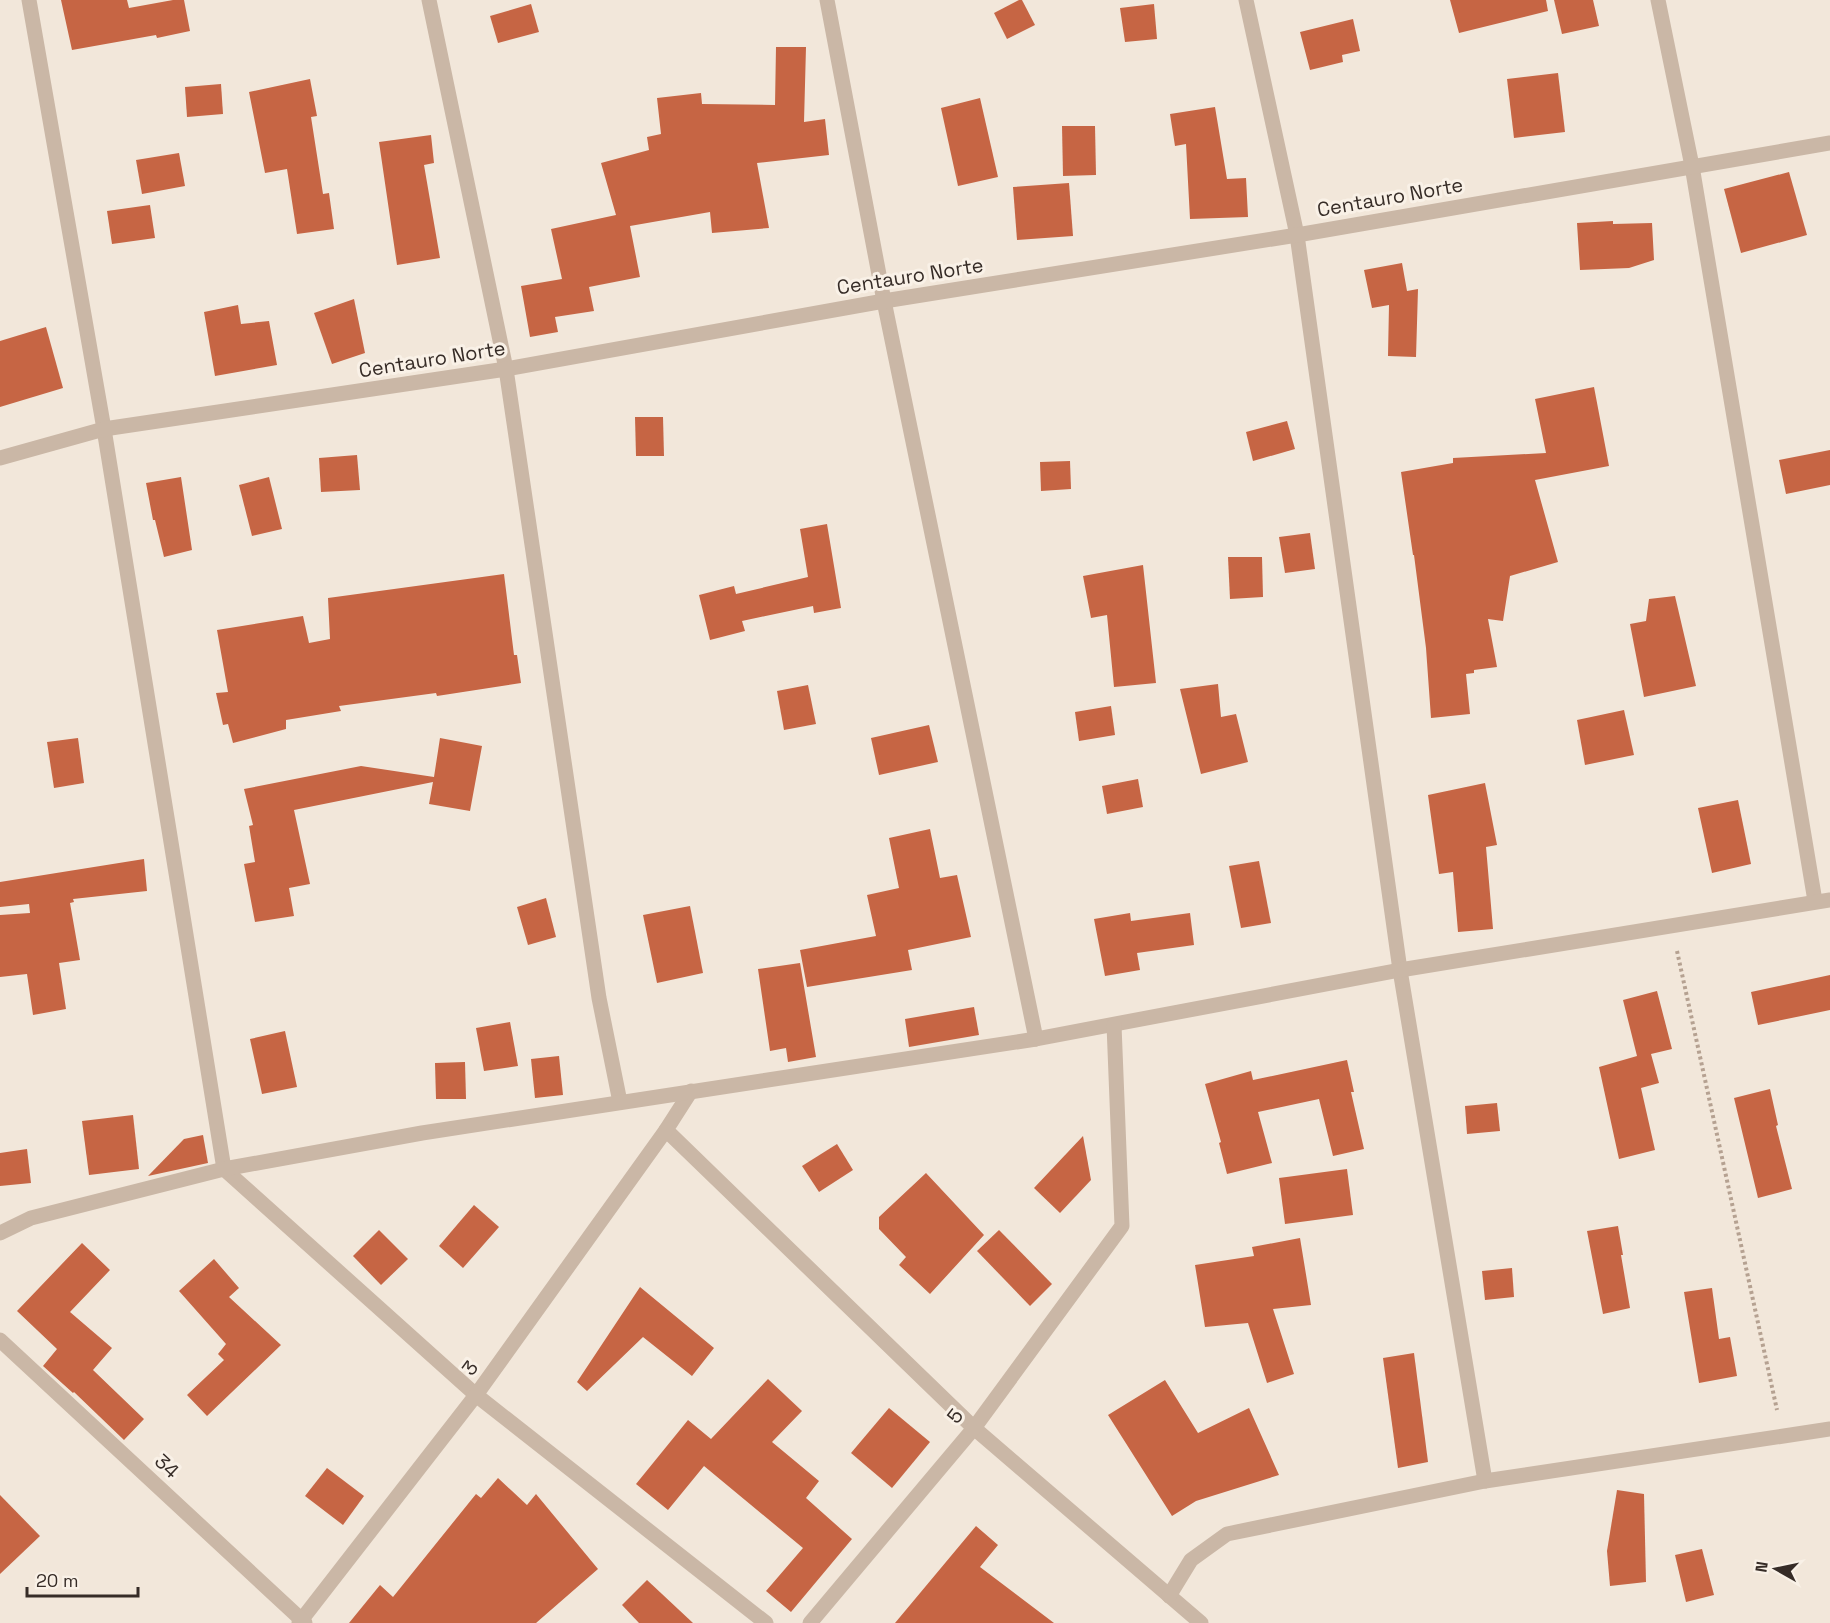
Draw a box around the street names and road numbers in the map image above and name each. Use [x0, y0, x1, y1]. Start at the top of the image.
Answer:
street label: Centauro Norte [1315, 171, 1465, 223]
street label: Centauro Norte [835, 252, 985, 300]
street label: Centauro Norte [357, 335, 507, 383]
street label: 3 [456, 1355, 484, 1381]
street label: 5 [941, 1403, 969, 1429]
street label: 34 [149, 1448, 185, 1484]

